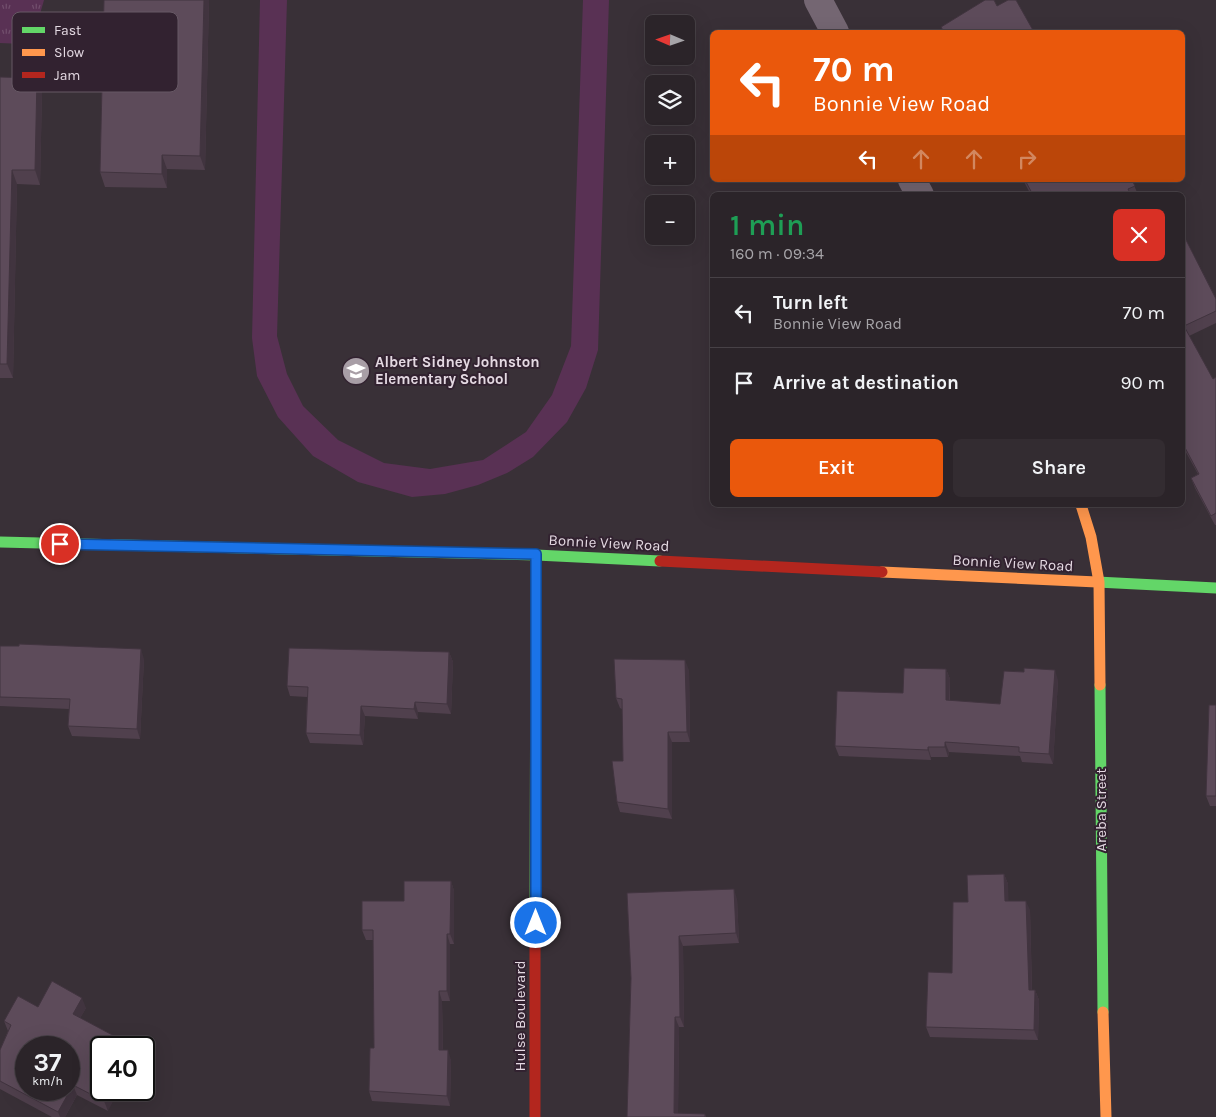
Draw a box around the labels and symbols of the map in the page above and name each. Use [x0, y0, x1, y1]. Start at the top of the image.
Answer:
legend [12, 12, 178, 92]
north arrow [645, 15, 695, 65]
text: Fast [54, 22, 81, 39]
text: Slow [54, 44, 84, 61]
text: Jam [54, 67, 80, 84]
place label: Albert Sidney Johnston Elementary School [375, 353, 540, 388]
school or university icon: Albert Sidney Johnston Elementary School [341, 356, 371, 386]
pin [39, 523, 81, 565]
street label: Bonnie View Road [548, 531, 670, 555]
street label: Bonnie View Road [952, 551, 1074, 575]
street label: Areba Street [1092, 768, 1110, 852]
position arrow [509, 896, 561, 948]
street label: Hulse Boulevard [511, 960, 529, 1072]
speed limit sign: 40 [90, 1036, 155, 1101]

